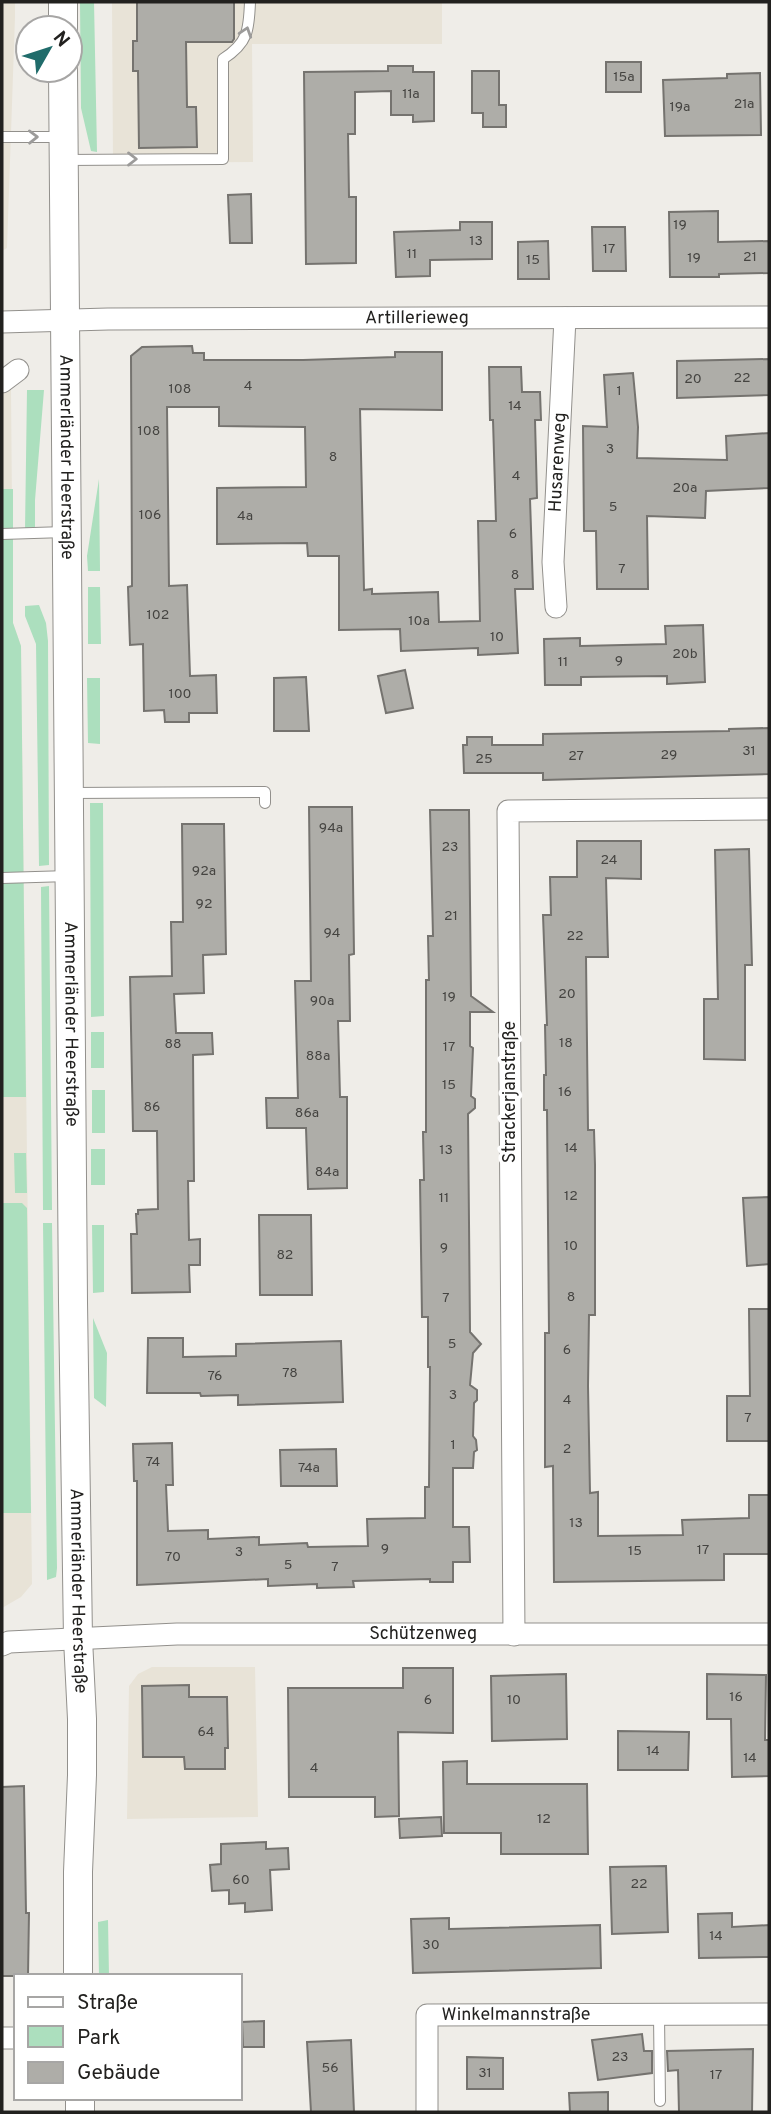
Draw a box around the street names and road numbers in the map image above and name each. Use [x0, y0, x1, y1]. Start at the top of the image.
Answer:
street label: Artillerieweg [365, 306, 469, 330]
street label: Ammerländer Heerstraße [54, 354, 78, 560]
street label: Husarenweg [544, 412, 572, 513]
street label: Ammerländer Heerstraße [58, 921, 83, 1127]
street label: Strackerjanstraße [499, 1021, 522, 1163]
street label: Ammerländer Heerstraße [64, 1488, 92, 1694]
street label: Schützenweg [369, 1623, 477, 1646]
street label: Winkelmannstraße [441, 2003, 591, 2026]

